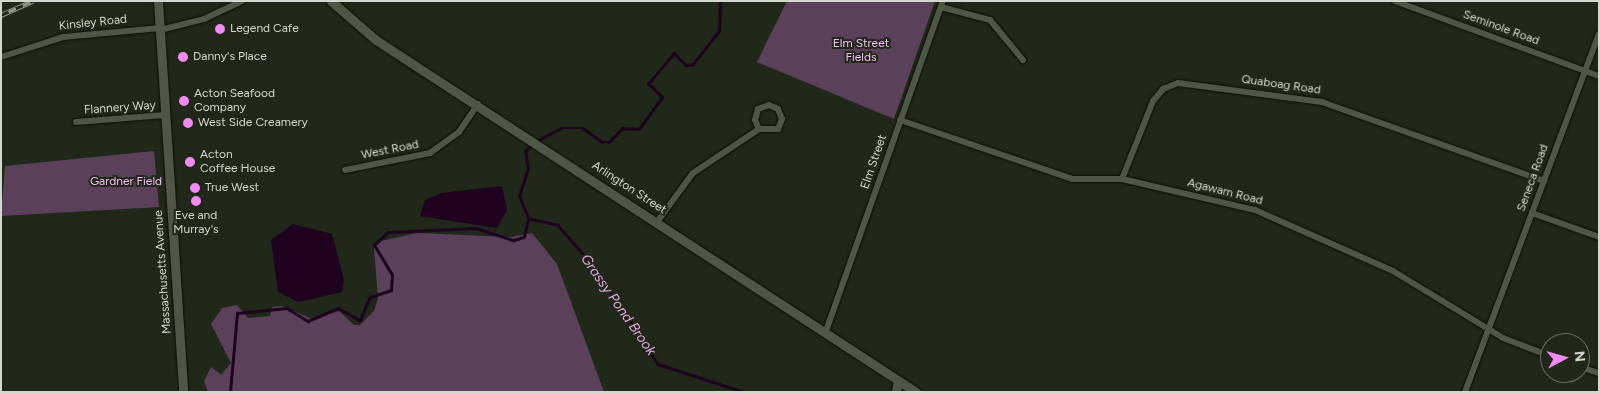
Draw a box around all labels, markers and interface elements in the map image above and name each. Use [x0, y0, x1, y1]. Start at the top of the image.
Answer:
street label: Seminole Road [1461, 7, 1541, 49]
street label: Kinsley Road [58, 12, 128, 34]
place label: Legend Cafe [230, 22, 299, 36]
marker: Legend Cafe [214, 23, 226, 35]
park label: Elm Street Fields [833, 37, 889, 65]
place label: Danny's Place [193, 50, 267, 64]
marker: Danny's Place [177, 51, 189, 63]
street label: Quaboag Road [1240, 72, 1322, 98]
place label: Acton Seafood Company [194, 87, 275, 115]
marker: Acton Seafood Company [178, 95, 190, 107]
street label: Flannery Way [84, 98, 156, 118]
place label: West Side Creamery [198, 116, 308, 130]
marker: West Side Creamery [182, 117, 194, 129]
street label: Elm Street [858, 133, 890, 191]
street label: West Road [360, 137, 420, 163]
street label: Seneca Road [1514, 142, 1552, 214]
place label: Acton Coffee House [200, 148, 275, 176]
marker: Acton Coffee House [184, 156, 196, 168]
street label: Arlington Street [589, 159, 669, 217]
park label: Gardner Field [90, 175, 162, 189]
street label: Agawam Road [1186, 176, 1264, 208]
place label: True West [205, 181, 259, 195]
marker: True West [189, 182, 201, 194]
marker: Eve and Murray's [190, 195, 202, 207]
place label: Eve and Murray's [173, 209, 219, 237]
street label: Massachusetts Avenue [151, 210, 175, 334]
water label: Grassy Pond Brook [577, 251, 659, 359]
north arrow [1540, 333, 1590, 383]
text: N [1570, 350, 1588, 363]

